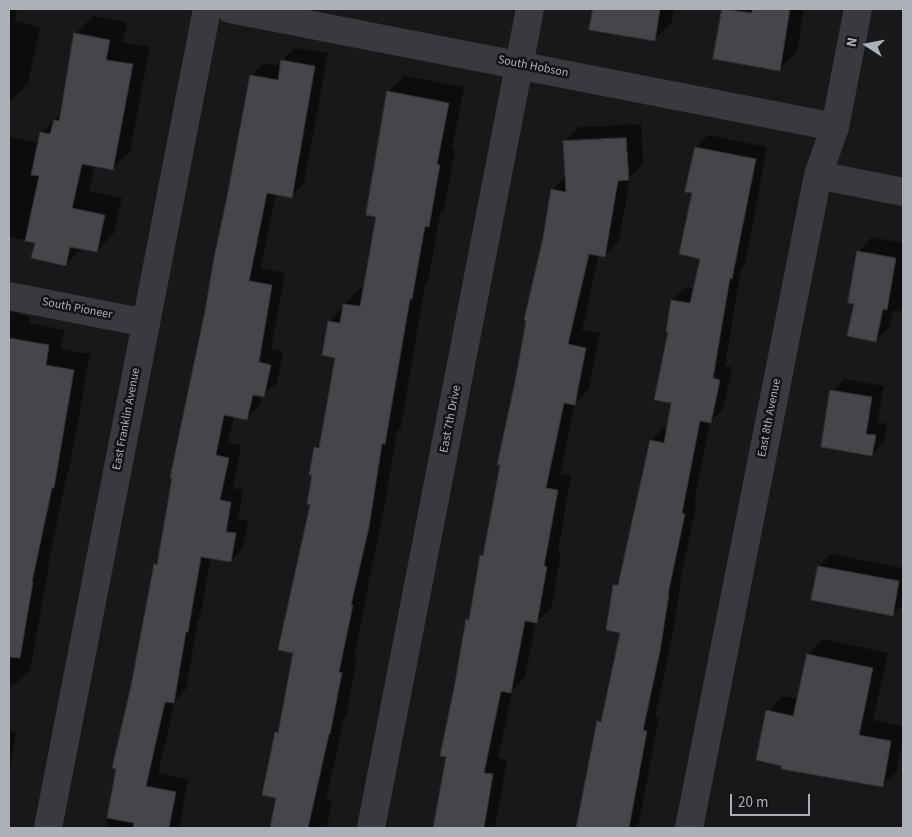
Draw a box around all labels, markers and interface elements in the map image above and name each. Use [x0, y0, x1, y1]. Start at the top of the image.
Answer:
north arrow [842, 20, 892, 70]
text: N [842, 36, 863, 49]
street label: South Hobson [497, 53, 569, 81]
street label: South Pioneer [41, 295, 113, 323]
street label: East Franklin Avenue [110, 367, 144, 471]
street label: East 8th Avenue [755, 378, 785, 458]
street label: East 7th Drive [437, 384, 465, 454]
scale bar [732, 784, 812, 816]
text: 20 m [738, 792, 768, 813]

